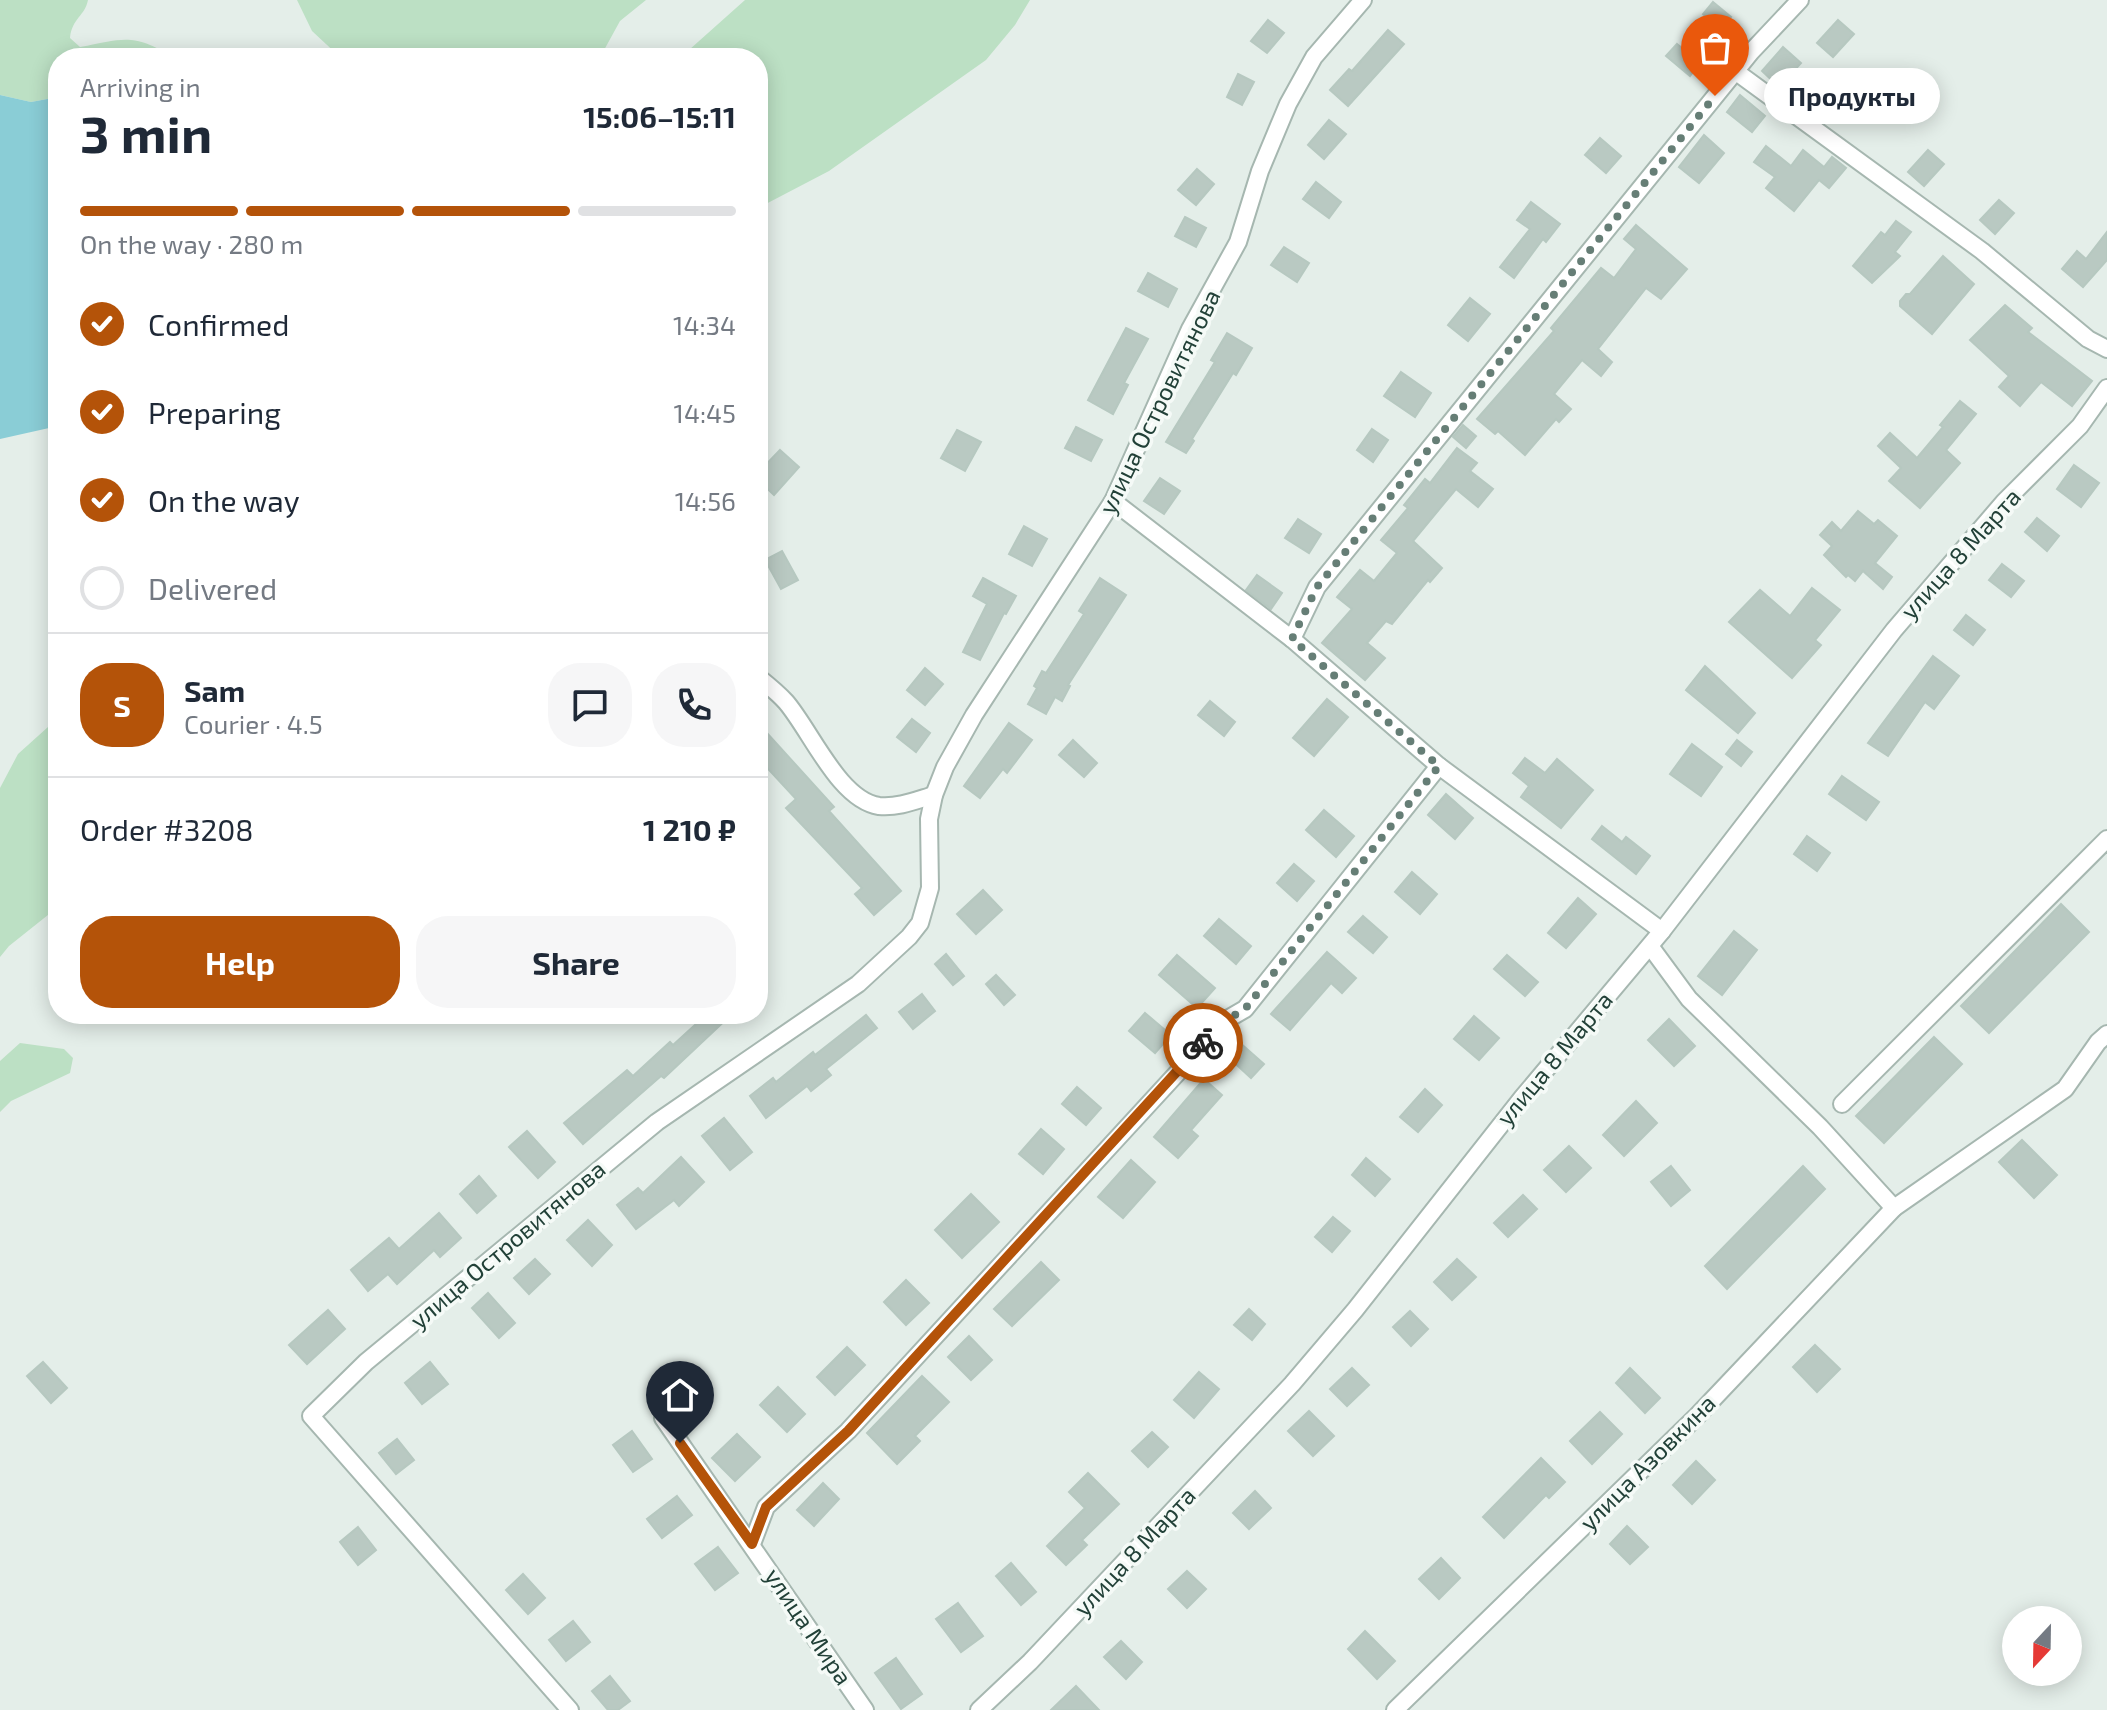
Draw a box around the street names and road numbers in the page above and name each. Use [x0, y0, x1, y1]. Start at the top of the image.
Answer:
street label: улица Островитянова [1092, 284, 1227, 519]
street label: улица 8 Марта [1894, 482, 2027, 625]
street label: улица 8 Марта [1490, 985, 1619, 1131]
street label: улица Островитянова [403, 1154, 611, 1335]
street label: улица Азовкина [1573, 1388, 1722, 1537]
street label: улица 8 Марта [1067, 1481, 1202, 1622]
street label: улица Мира [759, 1562, 859, 1691]

